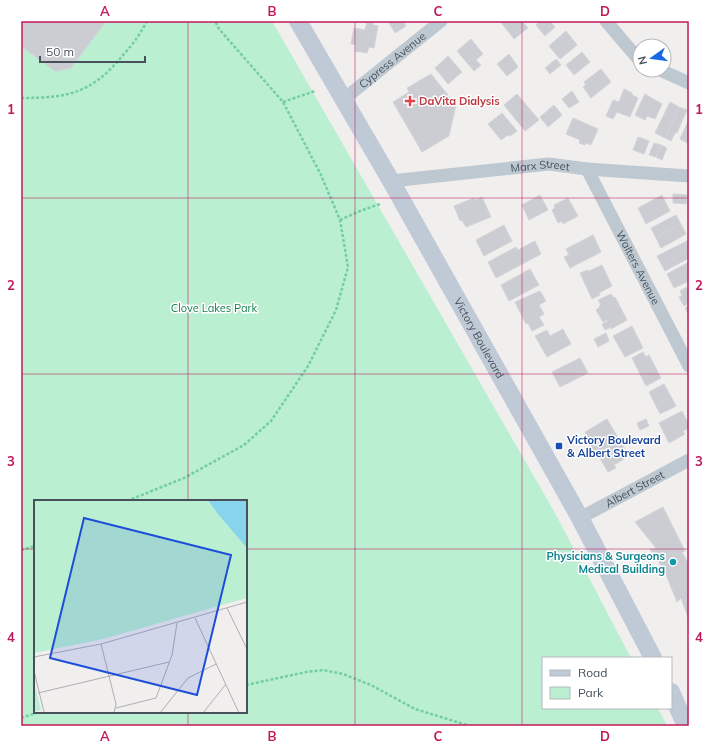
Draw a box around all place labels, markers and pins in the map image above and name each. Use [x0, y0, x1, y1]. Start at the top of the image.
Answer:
place label: DaVita Dialysis [419, 94, 500, 108]
marker: DaVita Dialysis [404, 95, 416, 107]
place label: Victory Boulevard & Albert Street [566, 433, 661, 460]
marker: Victory Boulevard & Albert Street [554, 441, 564, 451]
place label: Physicians & Surgeons Medical Building [546, 549, 665, 576]
marker: Physicians & Surgeons Medical Building [668, 557, 678, 567]

